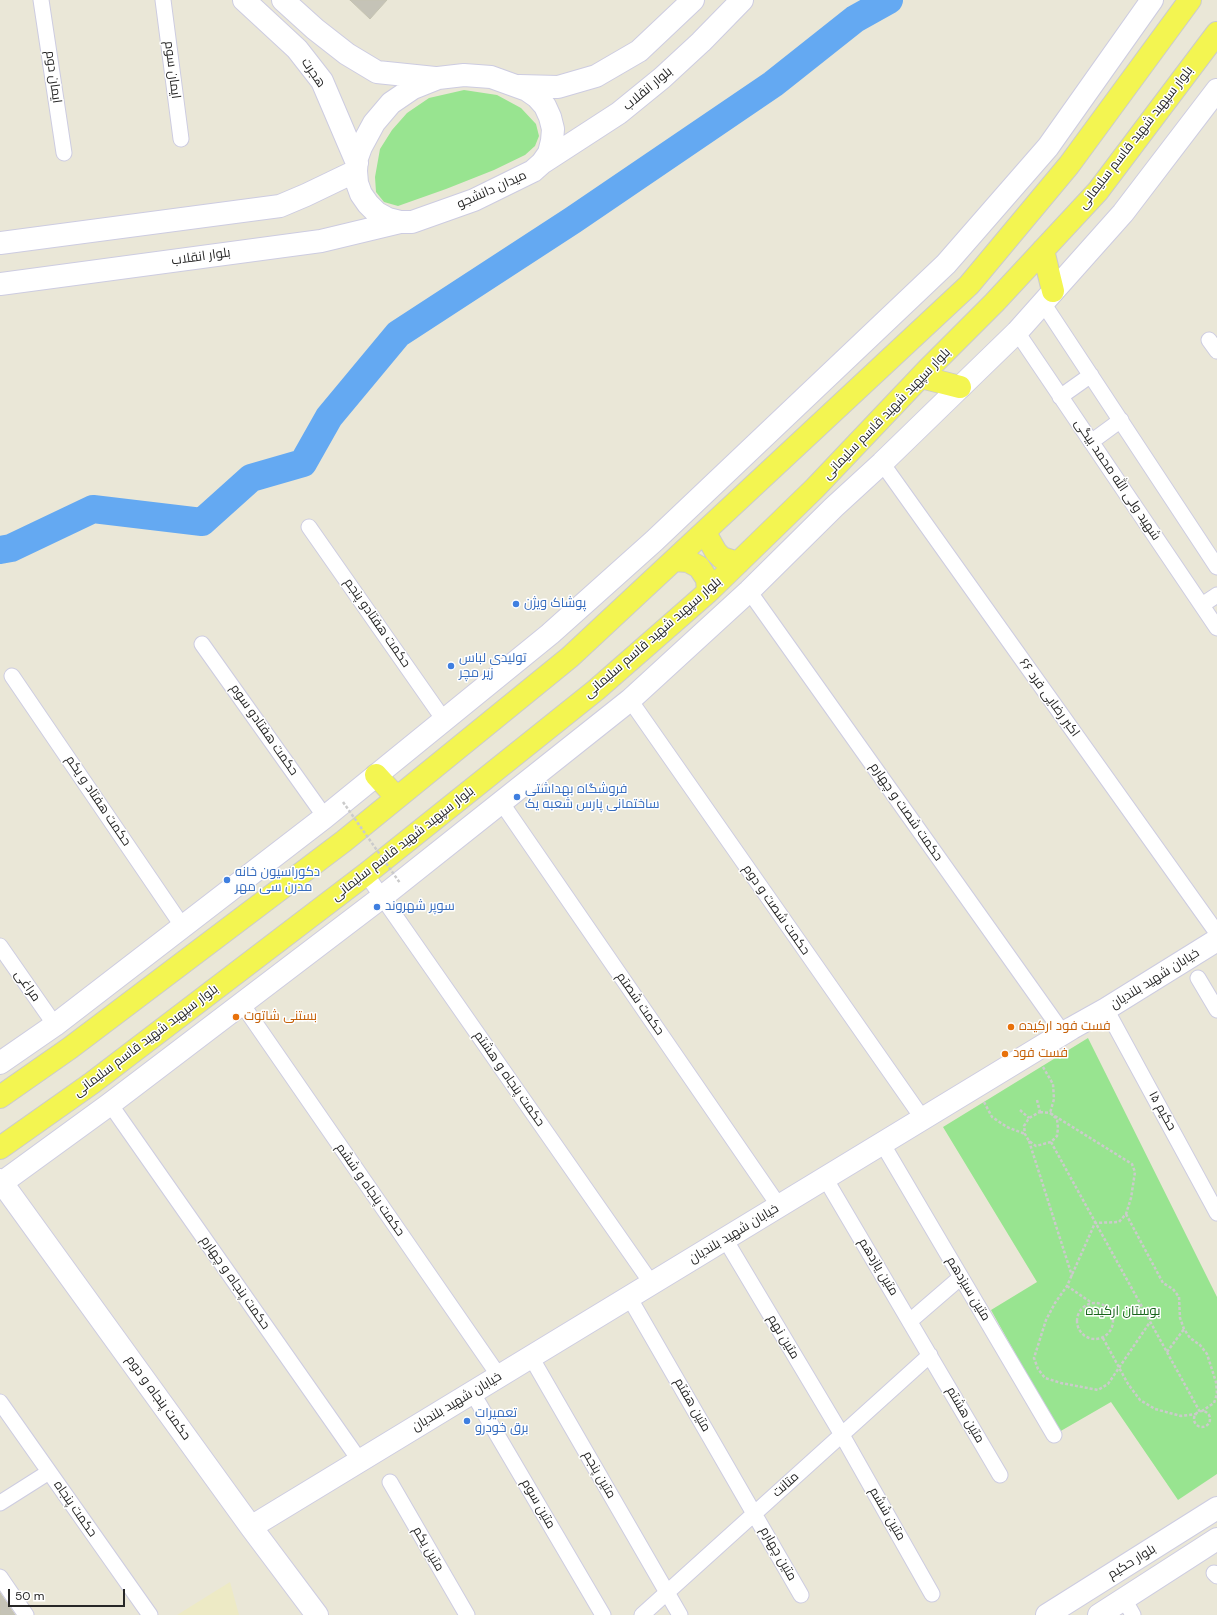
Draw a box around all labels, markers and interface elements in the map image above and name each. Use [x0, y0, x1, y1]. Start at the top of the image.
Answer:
street label: ایمان سوم [161, 40, 183, 100]
street label: ایمان دوم [42, 50, 64, 104]
street label: هجرت [297, 55, 329, 91]
street label: بلوار سپهبد شهید قاسم سلیمانی [1075, 63, 1197, 213]
street label: بلوار انقلاب [620, 64, 676, 114]
street label: میدان دانشجو [455, 168, 529, 212]
street label: بلوار انقلاب [170, 245, 232, 269]
street label: بلوار سپهبد شهید قاسم سلیمانی [820, 345, 954, 483]
street label: شهید ولی الله محمد بیگی [1070, 416, 1164, 544]
street label: بلوار سپهبد شهید قاسم سلیمانی [581, 574, 725, 702]
street label: حکمت هفتادو پنجم [340, 575, 414, 671]
place label: پوشاک ویژن [524, 596, 586, 612]
marker: پوشاک ویژن [511, 599, 521, 609]
place label: تولیدی لباس زیر مچر [459, 651, 526, 682]
street label: ۶۶ اکبر رضایی فرد [1015, 656, 1083, 740]
marker: تولیدی لباس زیر مچر [446, 661, 456, 671]
street label: حکمت هفتادو سوم [227, 681, 301, 779]
street label: حکمت هفتاد و یکم [62, 753, 134, 849]
street label: حکمت شصت و چهارم [866, 760, 946, 864]
place label: فروشگاه بهداشتی ساختمانی پارس شعبه یک [525, 782, 659, 813]
street label: بلوار سپهبد شهید قاسم سلیمانی [328, 783, 478, 905]
marker: فروشگاه بهداشتی ساختمانی پارس شعبه یک [512, 792, 522, 802]
street label: حکمت شصت و دوم [739, 862, 813, 958]
place label: دکوراسیون خانه مدرن سی مهر [235, 865, 320, 896]
marker: دکوراسیون خانه مدرن سی مهر [222, 875, 232, 885]
place label: سوپر شهروند [385, 899, 455, 915]
marker: سوپر شهروند [372, 902, 382, 912]
street label: خیابان شهید بلندیان [1108, 945, 1202, 1013]
street label: مراغی [11, 967, 43, 1005]
street label: حکمت شصتم [613, 970, 667, 1038]
street label: بلوار سپهبد شهید قاسم سلیمانی [71, 982, 221, 1100]
place label: بستنی شاتوت [244, 1009, 317, 1025]
marker: بستنی شاتوت [231, 1012, 241, 1022]
place label: فست فود ارکیده [1019, 1019, 1111, 1035]
marker: فست فود ارکیده [1006, 1022, 1016, 1032]
street label: حکمت پنجاه و هشتم [470, 1028, 548, 1130]
place label: فست فود [1013, 1046, 1068, 1062]
marker: فست فود [1000, 1049, 1010, 1059]
street label: حکیم ۱۵ [1145, 1089, 1179, 1133]
street label: حکمت پنجاه و ششم [332, 1141, 408, 1239]
street label: خیابان شهید بلندیان [686, 1201, 782, 1267]
street label: حکمت پنجاه و چهارم [197, 1233, 273, 1333]
street label: متین یازدهم [855, 1235, 901, 1299]
street label: متین سیزدهم [943, 1254, 993, 1324]
park label: بوستان ارکیده [1086, 1304, 1160, 1320]
street label: متین نهم [764, 1312, 802, 1362]
street label: حکمت پنجاه و دوم [122, 1353, 194, 1443]
street label: خیابان شهید بلندیان [409, 1369, 505, 1435]
street label: متین هفتم [670, 1375, 714, 1435]
street label: متین هشتم [943, 1384, 987, 1446]
place label: تعمیرات برق خودرو [475, 1406, 529, 1437]
marker: تعمیرات برق خودرو [462, 1416, 472, 1426]
street label: متین پنجم [579, 1448, 619, 1502]
street label: متانت [770, 1469, 802, 1501]
street label: متین سوم [518, 1476, 558, 1532]
street label: حکمت پنجاه [50, 1478, 100, 1540]
street label: متین ششم [865, 1485, 909, 1543]
street label: متین یکم [409, 1524, 447, 1574]
street label: متین چهارم [756, 1524, 800, 1584]
street label: بلوار حکیم [1105, 1541, 1159, 1583]
scale bar [10, 1581, 127, 1607]
text: 50 m [15, 1588, 44, 1604]

